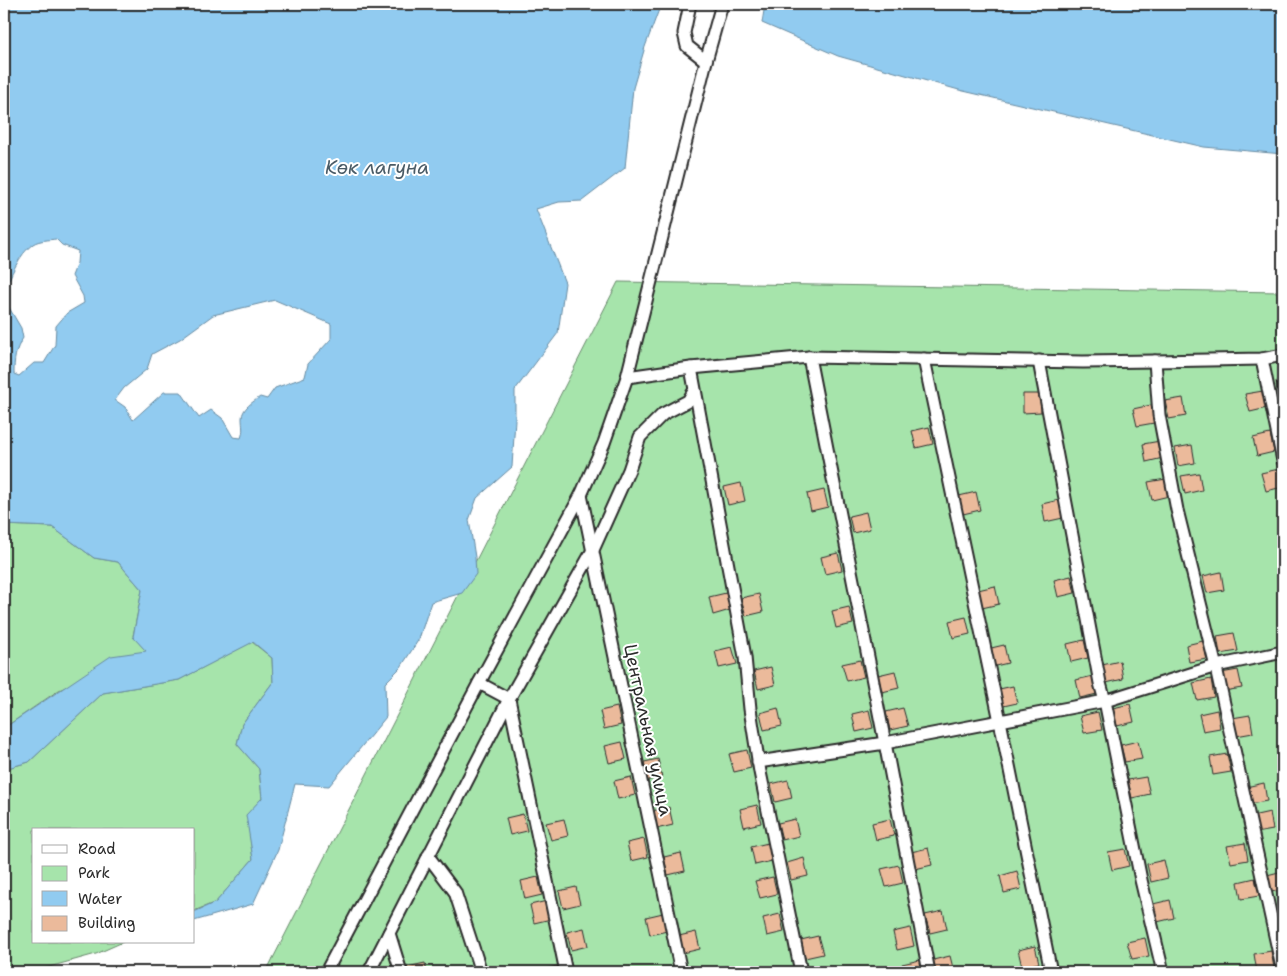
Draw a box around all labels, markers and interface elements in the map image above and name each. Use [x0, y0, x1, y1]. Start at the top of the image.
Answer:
water label: Көк лагуна [325, 155, 429, 180]
street label: Центральная улица [618, 642, 678, 818]
legend [32, 828, 195, 944]
text: Road [78, 839, 116, 859]
text: Park [78, 863, 110, 883]
text: Water [78, 889, 122, 909]
text: Building [78, 913, 135, 933]

